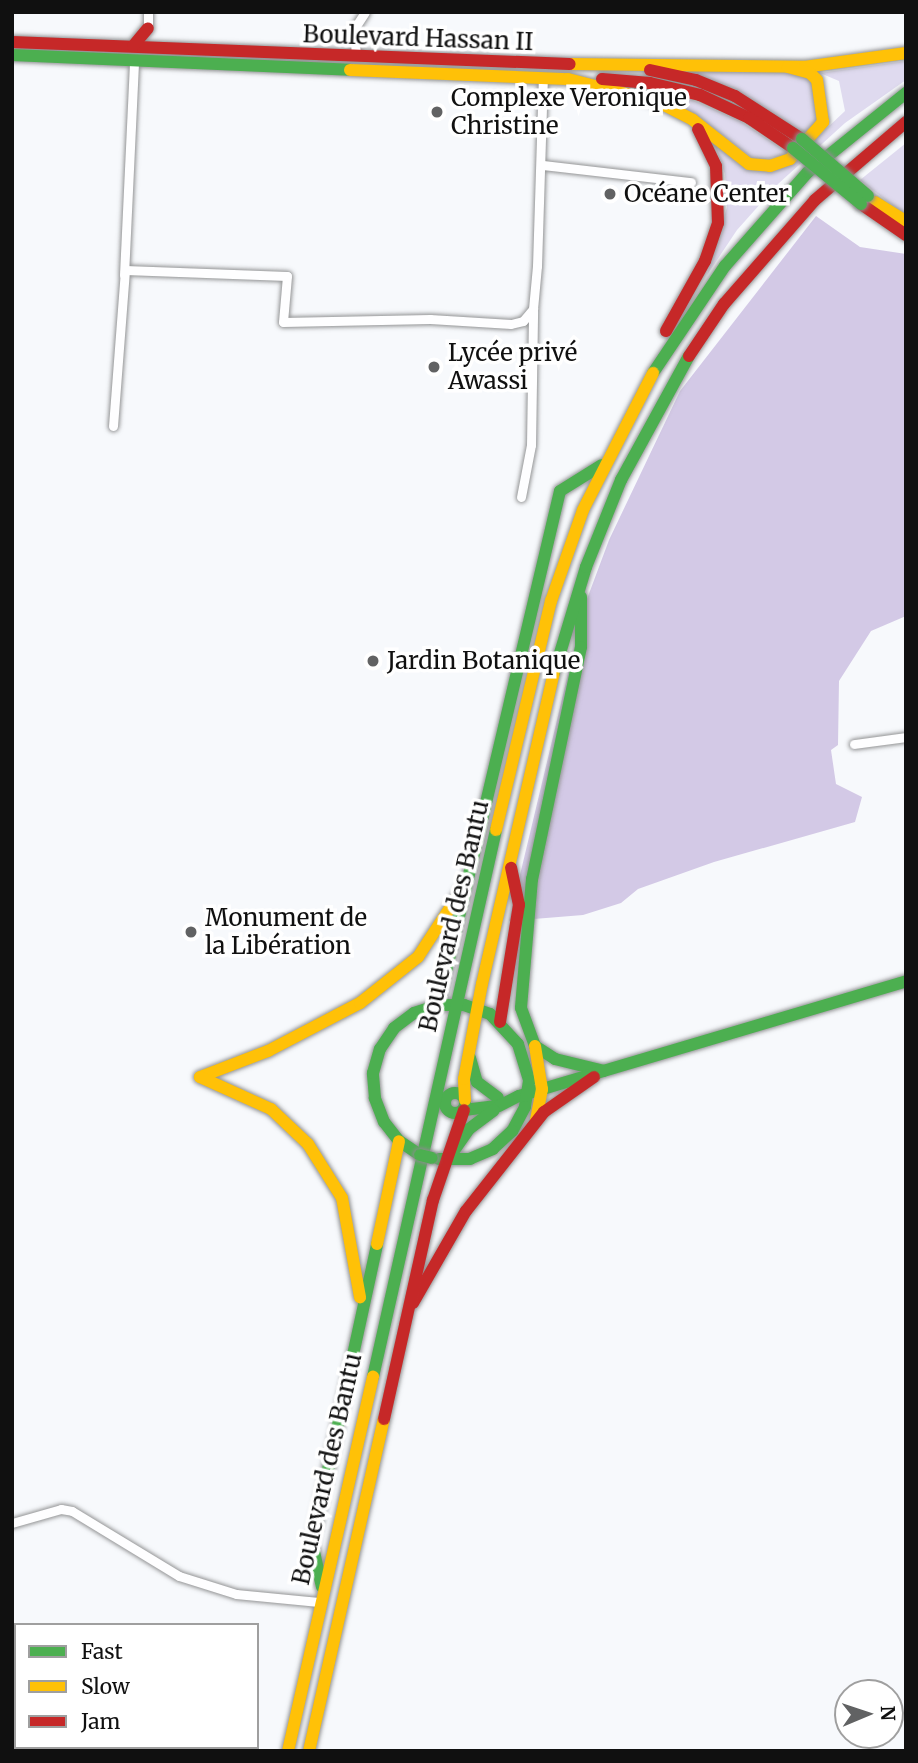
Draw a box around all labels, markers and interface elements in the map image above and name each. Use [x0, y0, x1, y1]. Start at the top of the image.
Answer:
street label: Boulevard Hassan II [302, 20, 534, 56]
place label: Complexe Veronique Christine [451, 84, 687, 140]
marker: Complexe Veronique Christine [429, 104, 445, 120]
place label: Océane Center [624, 180, 789, 208]
marker: Océane Center [602, 186, 618, 202]
place label: Lycée privé Awassi [448, 339, 577, 395]
marker: Lycée privé Awassi [426, 359, 442, 375]
place label: Jardin Botanique [387, 647, 580, 675]
marker: Jardin Botanique [365, 653, 381, 669]
street label: Boulevard des Bantu [413, 797, 495, 1035]
place label: Monument de la Libération [205, 904, 367, 960]
marker: Monument de la Libération [183, 924, 199, 940]
street label: Boulevard des Bantu [286, 1350, 368, 1588]
legend [14, 1623, 259, 1749]
text: Fast [81, 1638, 123, 1665]
text: Slow [81, 1673, 130, 1700]
north arrow [834, 1679, 904, 1749]
text: N [876, 1705, 900, 1721]
text: Jam [81, 1708, 120, 1735]

